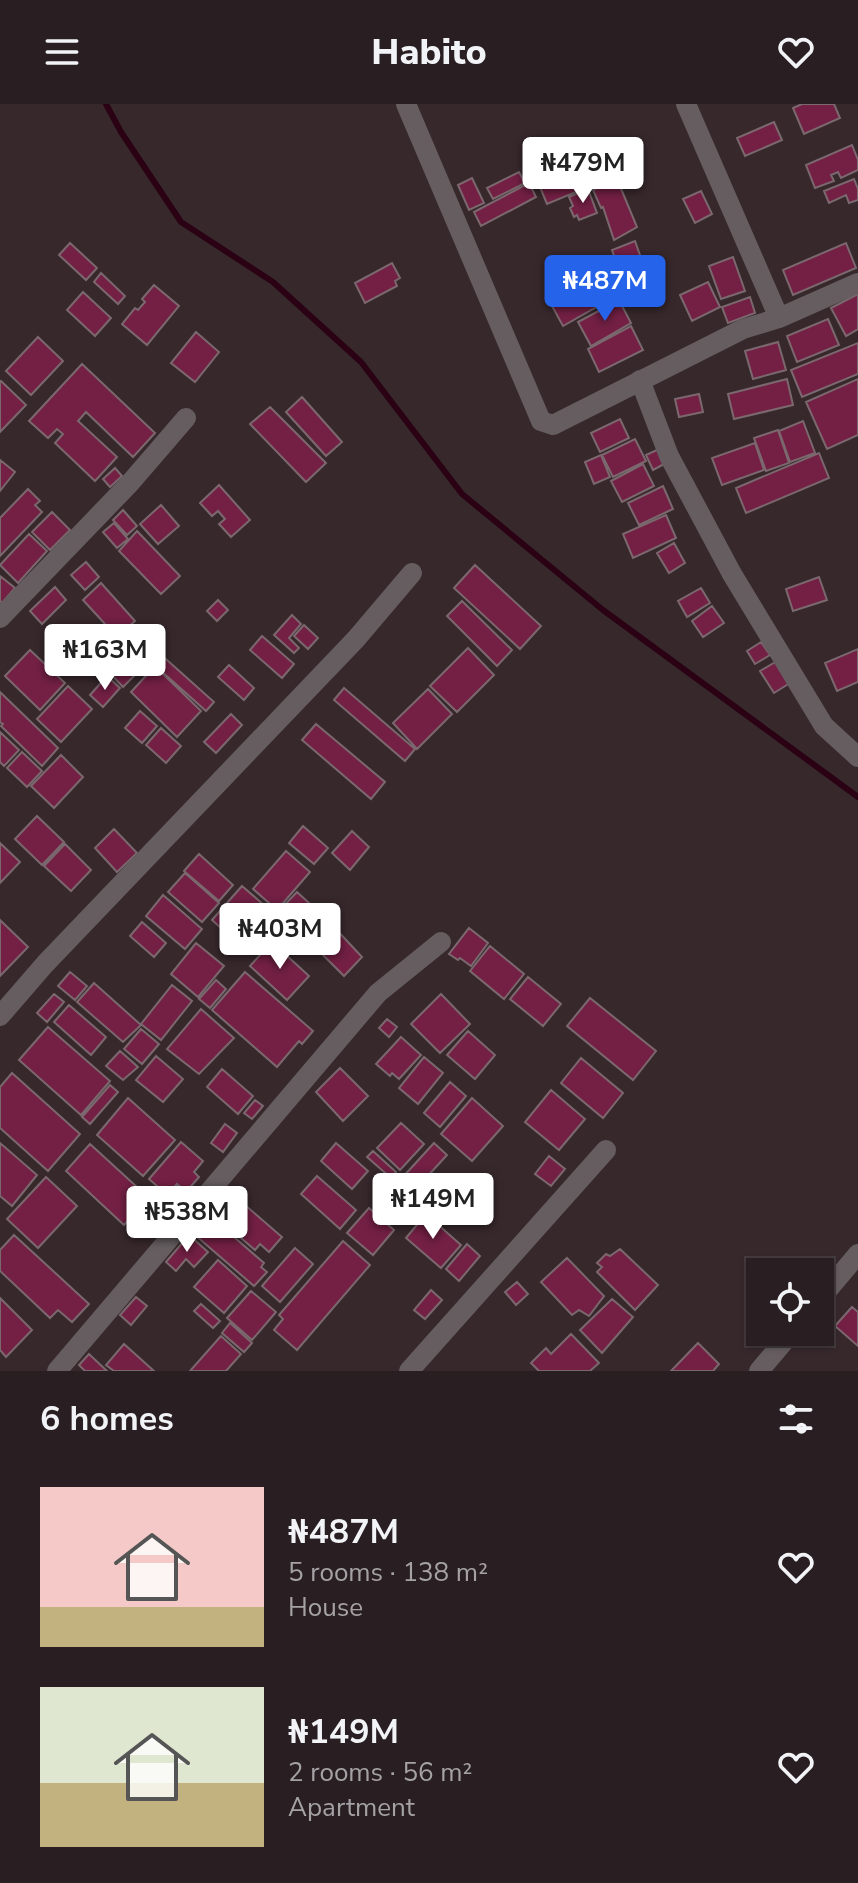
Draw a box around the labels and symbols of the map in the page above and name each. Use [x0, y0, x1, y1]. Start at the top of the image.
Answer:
pin: ₦479M [527, 137, 639, 205]
pin: ₦487M [549, 255, 661, 323]
pin: ₦163M [49, 624, 161, 692]
pin: ₦403M [224, 903, 336, 971]
pin: ₦149M [377, 1173, 489, 1241]
pin: ₦538M [131, 1186, 243, 1254]

